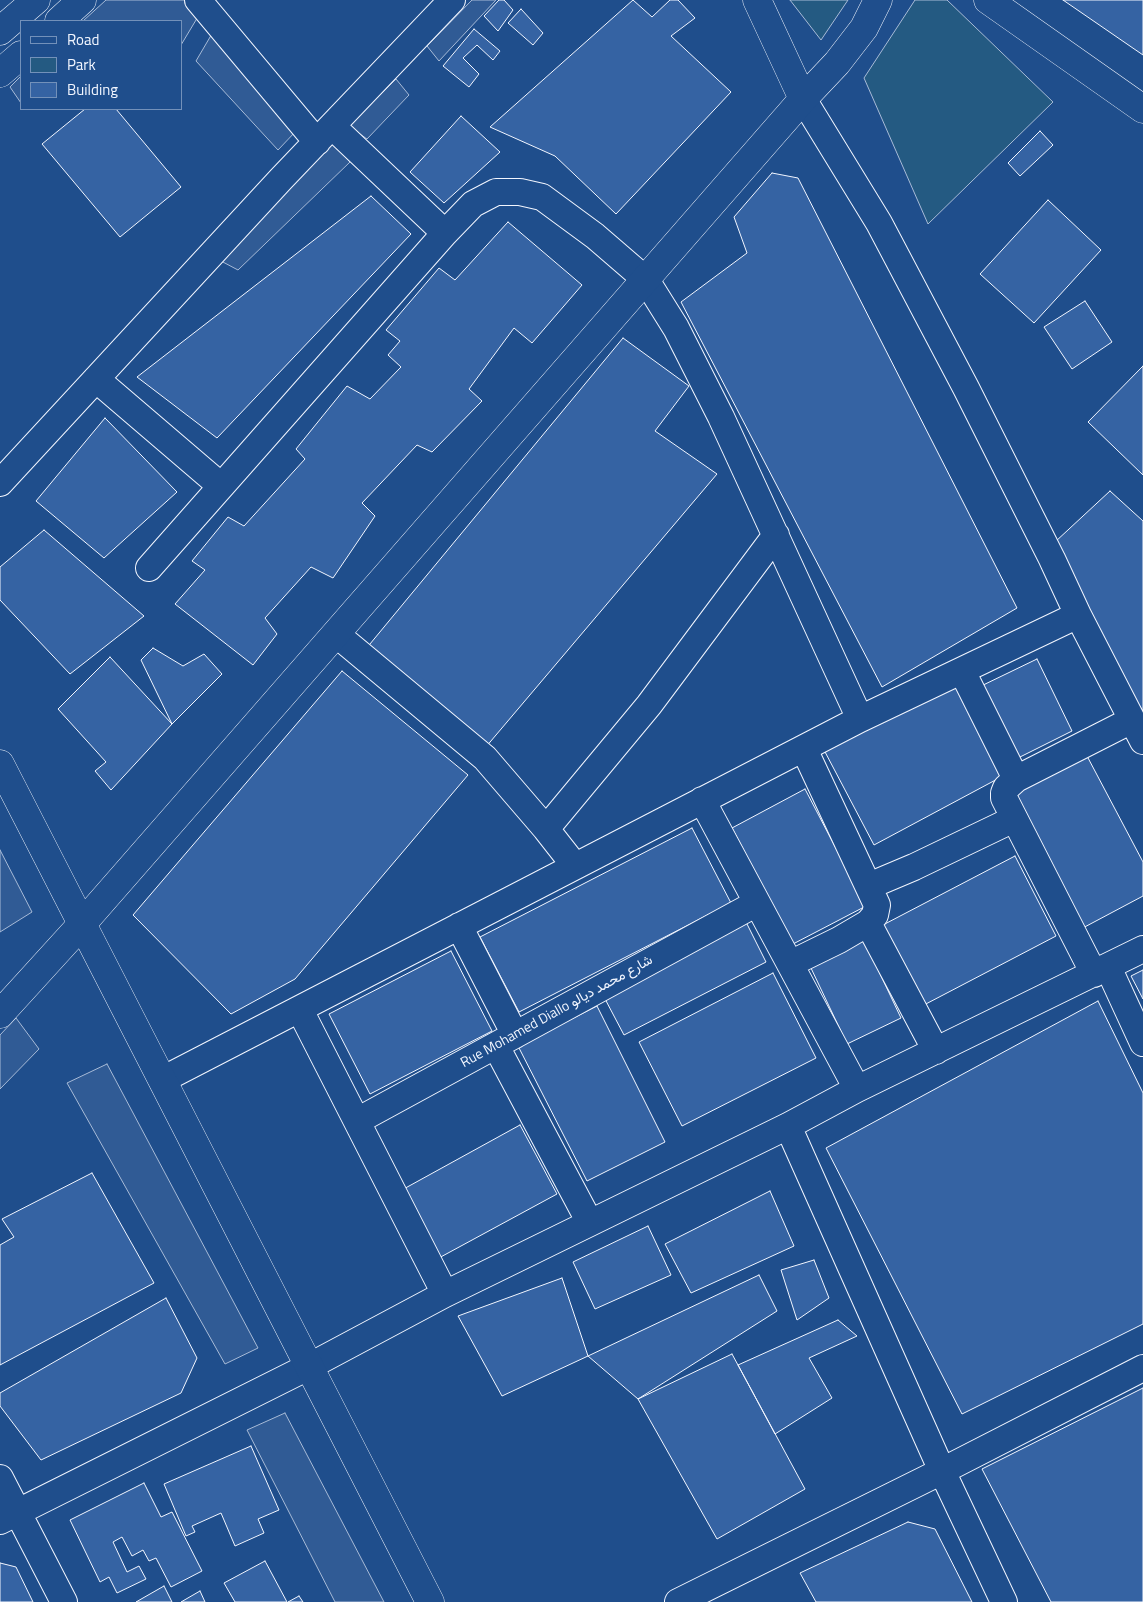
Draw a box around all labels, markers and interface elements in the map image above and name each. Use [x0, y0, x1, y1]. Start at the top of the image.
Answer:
legend [20, 20, 182, 110]
text: Road [67, 28, 99, 51]
text: Park [67, 53, 96, 76]
text: Building [67, 78, 118, 101]
street label: Rue Mohamed Diallo شارع محمد ديالو [458, 952, 656, 1072]

